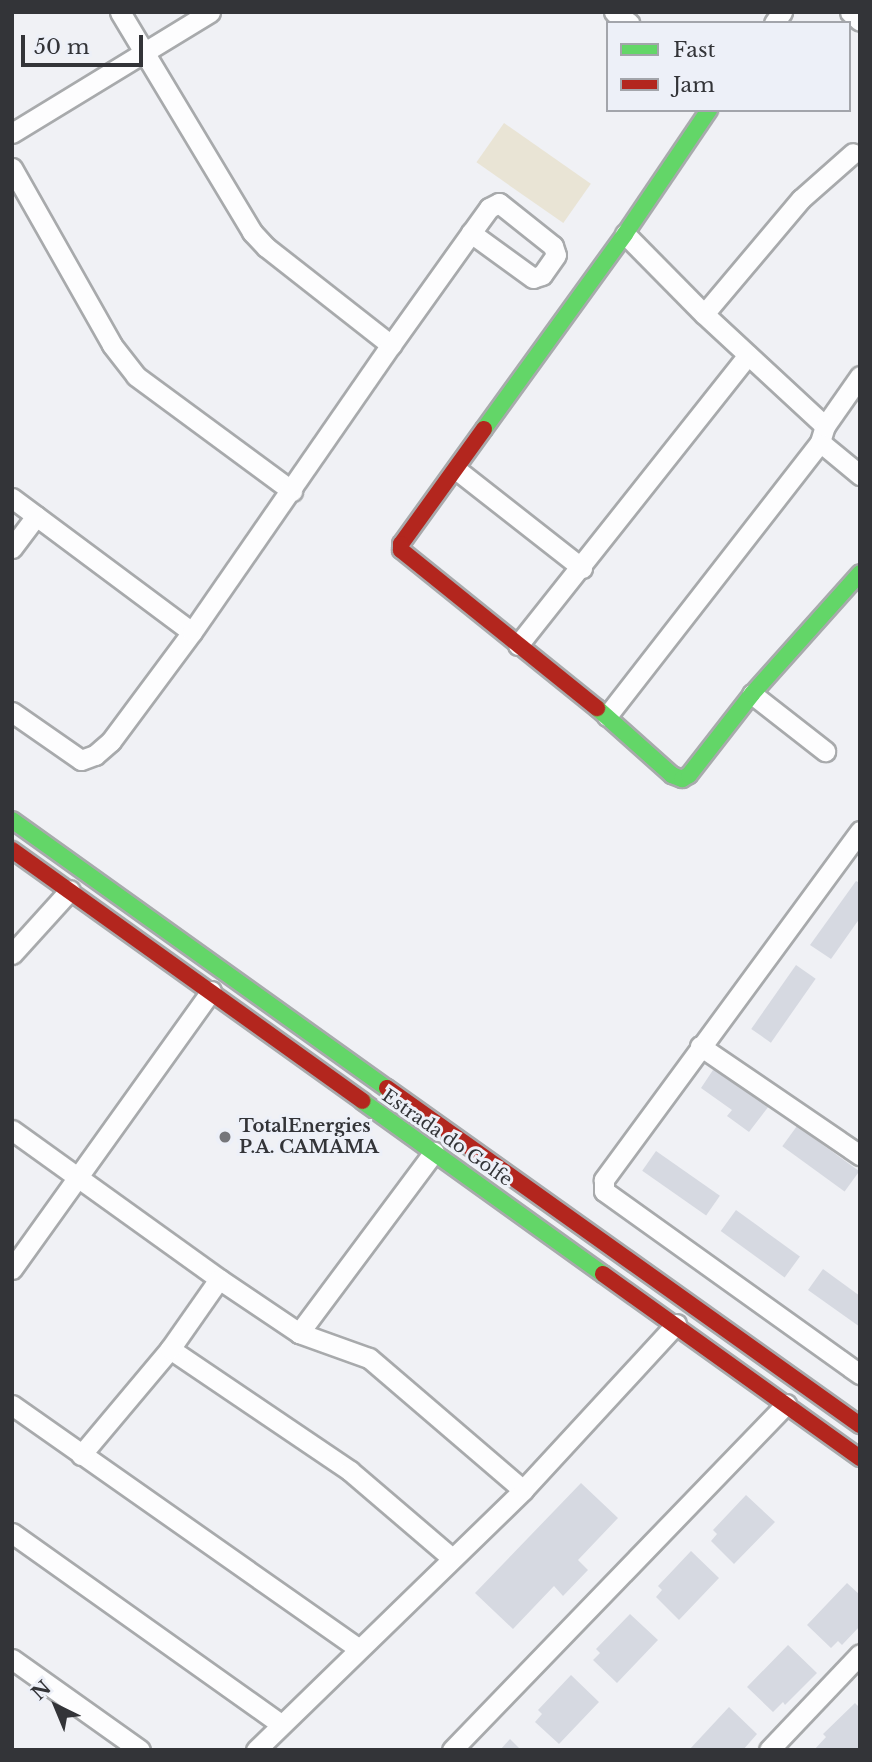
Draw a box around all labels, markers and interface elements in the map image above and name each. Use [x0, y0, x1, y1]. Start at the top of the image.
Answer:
scale bar [24, 21, 147, 65]
legend [606, 21, 851, 112]
text: 50 m [34, 34, 89, 60]
text: Fast [673, 37, 715, 63]
text: Jam [673, 72, 715, 98]
street label: Estrada do Golfe [378, 1085, 516, 1191]
place label: TotalEnergies P.A. CAMAMA [239, 1116, 379, 1158]
marker: TotalEnergies P.A. CAMAMA [217, 1129, 233, 1145]
north arrow [21, 1671, 91, 1741]
text: N [27, 1676, 56, 1705]

